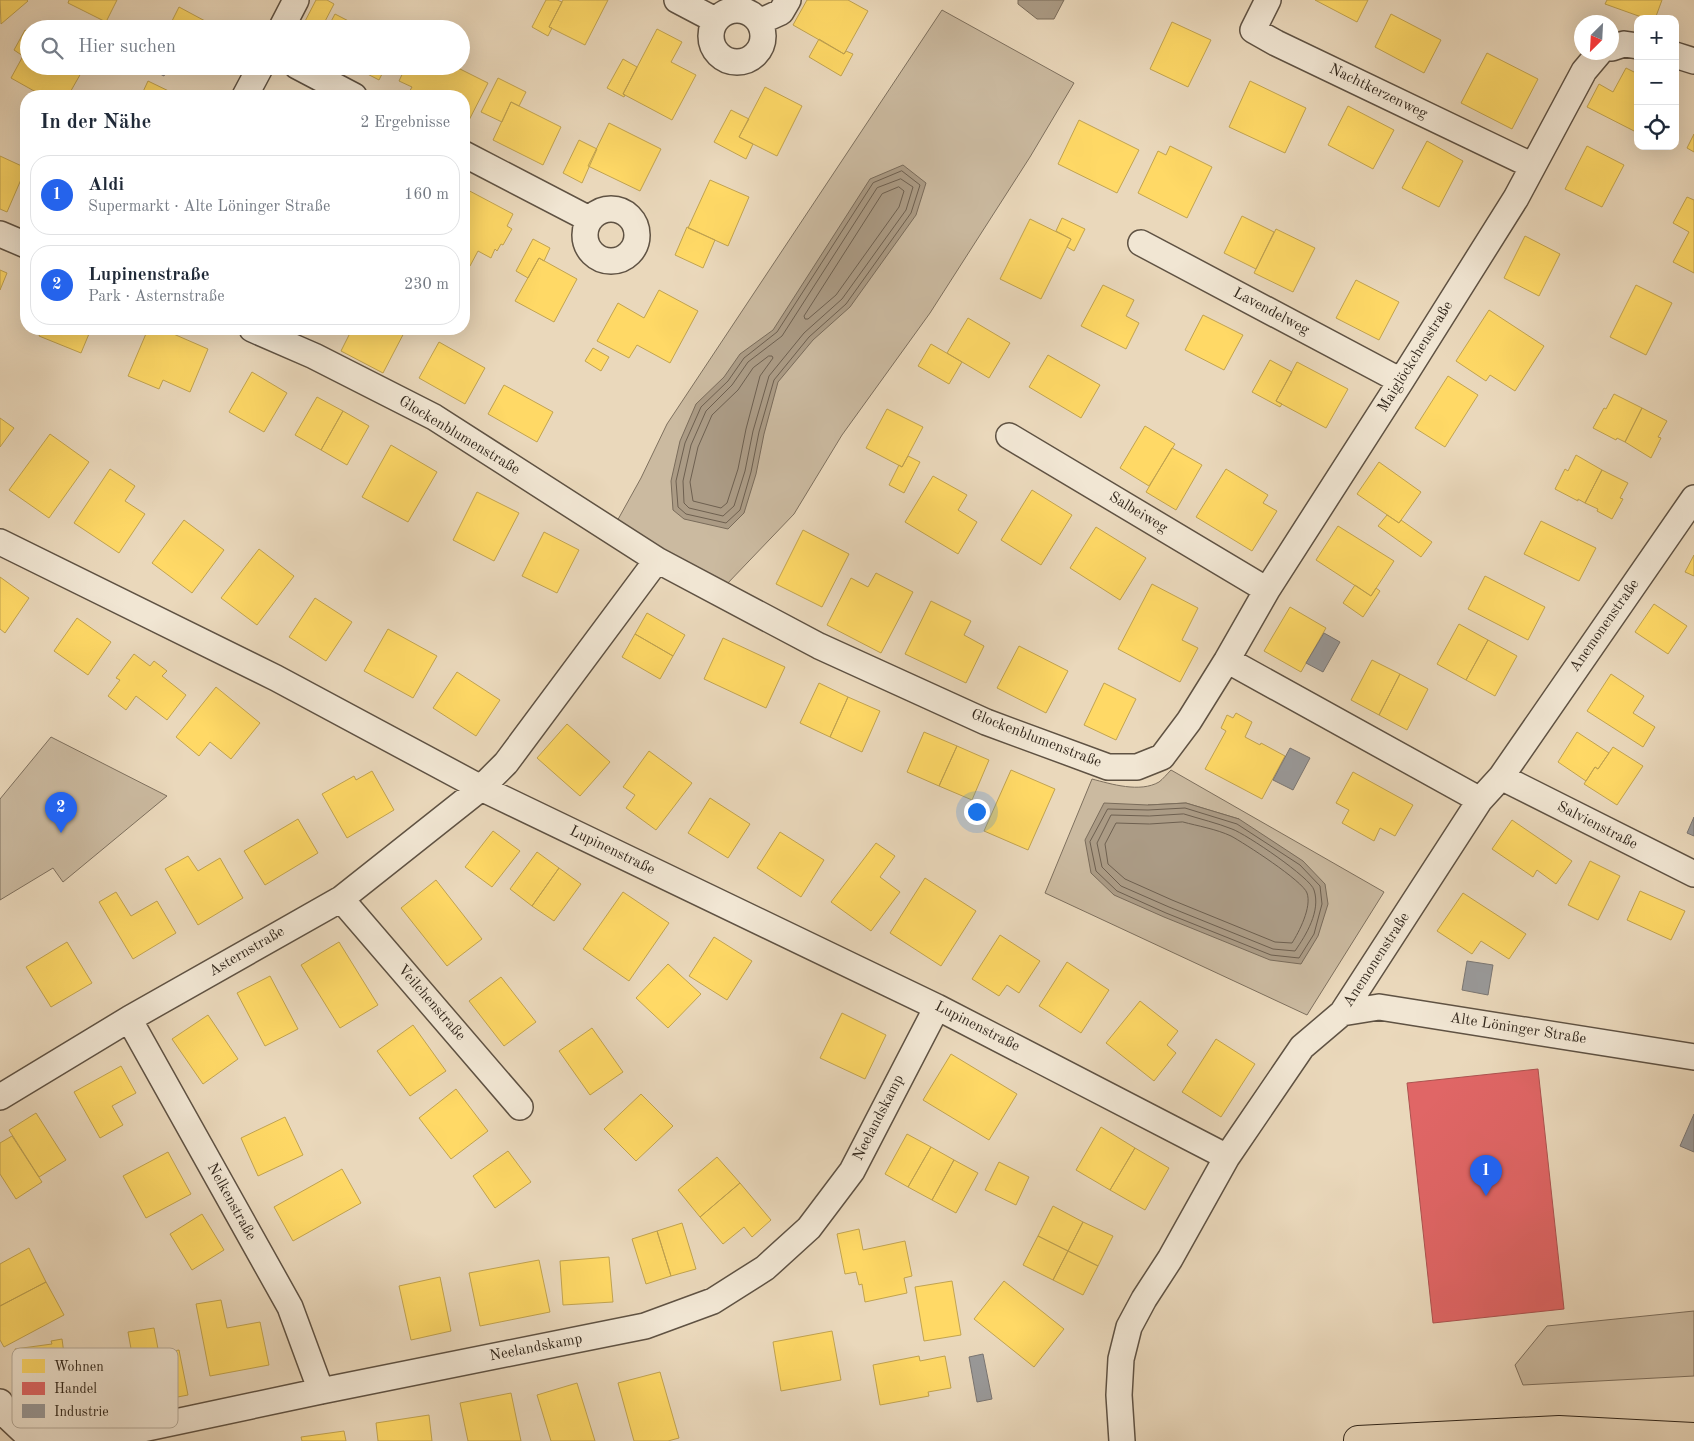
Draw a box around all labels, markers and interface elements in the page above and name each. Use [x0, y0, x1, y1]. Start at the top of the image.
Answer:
north arrow [1574, 15, 1619, 60]
map controls [1634, 15, 1679, 150]
button: + [1634, 15, 1679, 60]
search box [20, 20, 470, 75]
icon: search [38, 34, 66, 62]
text: Hier suchen [78, 38, 176, 57]
button: − [1634, 60, 1679, 105]
street label: Nachtkerzenweg [1327, 62, 1429, 122]
button: locate [1634, 105, 1679, 150]
text: In der Nähe [40, 112, 151, 133]
text: 2 Ergebnisse [360, 115, 450, 131]
text: Aldi [88, 176, 124, 195]
text: 1 [52, 187, 62, 203]
text: 160 m [404, 187, 449, 203]
text: Supermarkt · Alte Löninger Straße [88, 199, 330, 215]
text: Lupinenstraße [88, 266, 210, 285]
text: 2 [52, 277, 62, 293]
text: 230 m [404, 277, 449, 293]
street label: Lavendelweg [1230, 286, 1312, 338]
text: Park · Asternstraße [88, 289, 225, 305]
street label: Maiglöckchenstraße [1376, 299, 1456, 415]
street label: Glockenblumenstraße [396, 394, 522, 478]
street label: Salbeiweg [1106, 490, 1170, 536]
street label: Anemonenstraße [1568, 577, 1642, 675]
street label: Glockenblumenstraße [969, 707, 1103, 771]
pin: 2 [45, 792, 77, 833]
your location [964, 799, 990, 825]
street label: Salvienstraße [1554, 799, 1640, 853]
street label: Lupinenstraße [567, 824, 657, 878]
street label: Anemonenstraße [1341, 910, 1413, 1010]
street label: Asternstraße [207, 924, 287, 980]
street label: Veilchenstraße [394, 962, 468, 1044]
street label: Lupinenstraße [932, 999, 1022, 1055]
street label: Alte Löninger Straße [1449, 1011, 1587, 1047]
street label: Neelandskamp [851, 1072, 907, 1163]
pin: 1 [1470, 1155, 1502, 1196]
street label: Nelkenstraße [204, 1161, 258, 1243]
street label: Neelandskamp [488, 1332, 584, 1364]
legend [12, 1348, 178, 1428]
text: Wohnen [54, 1360, 104, 1374]
text: Handel [54, 1382, 97, 1396]
text: Industrie [54, 1405, 109, 1419]

